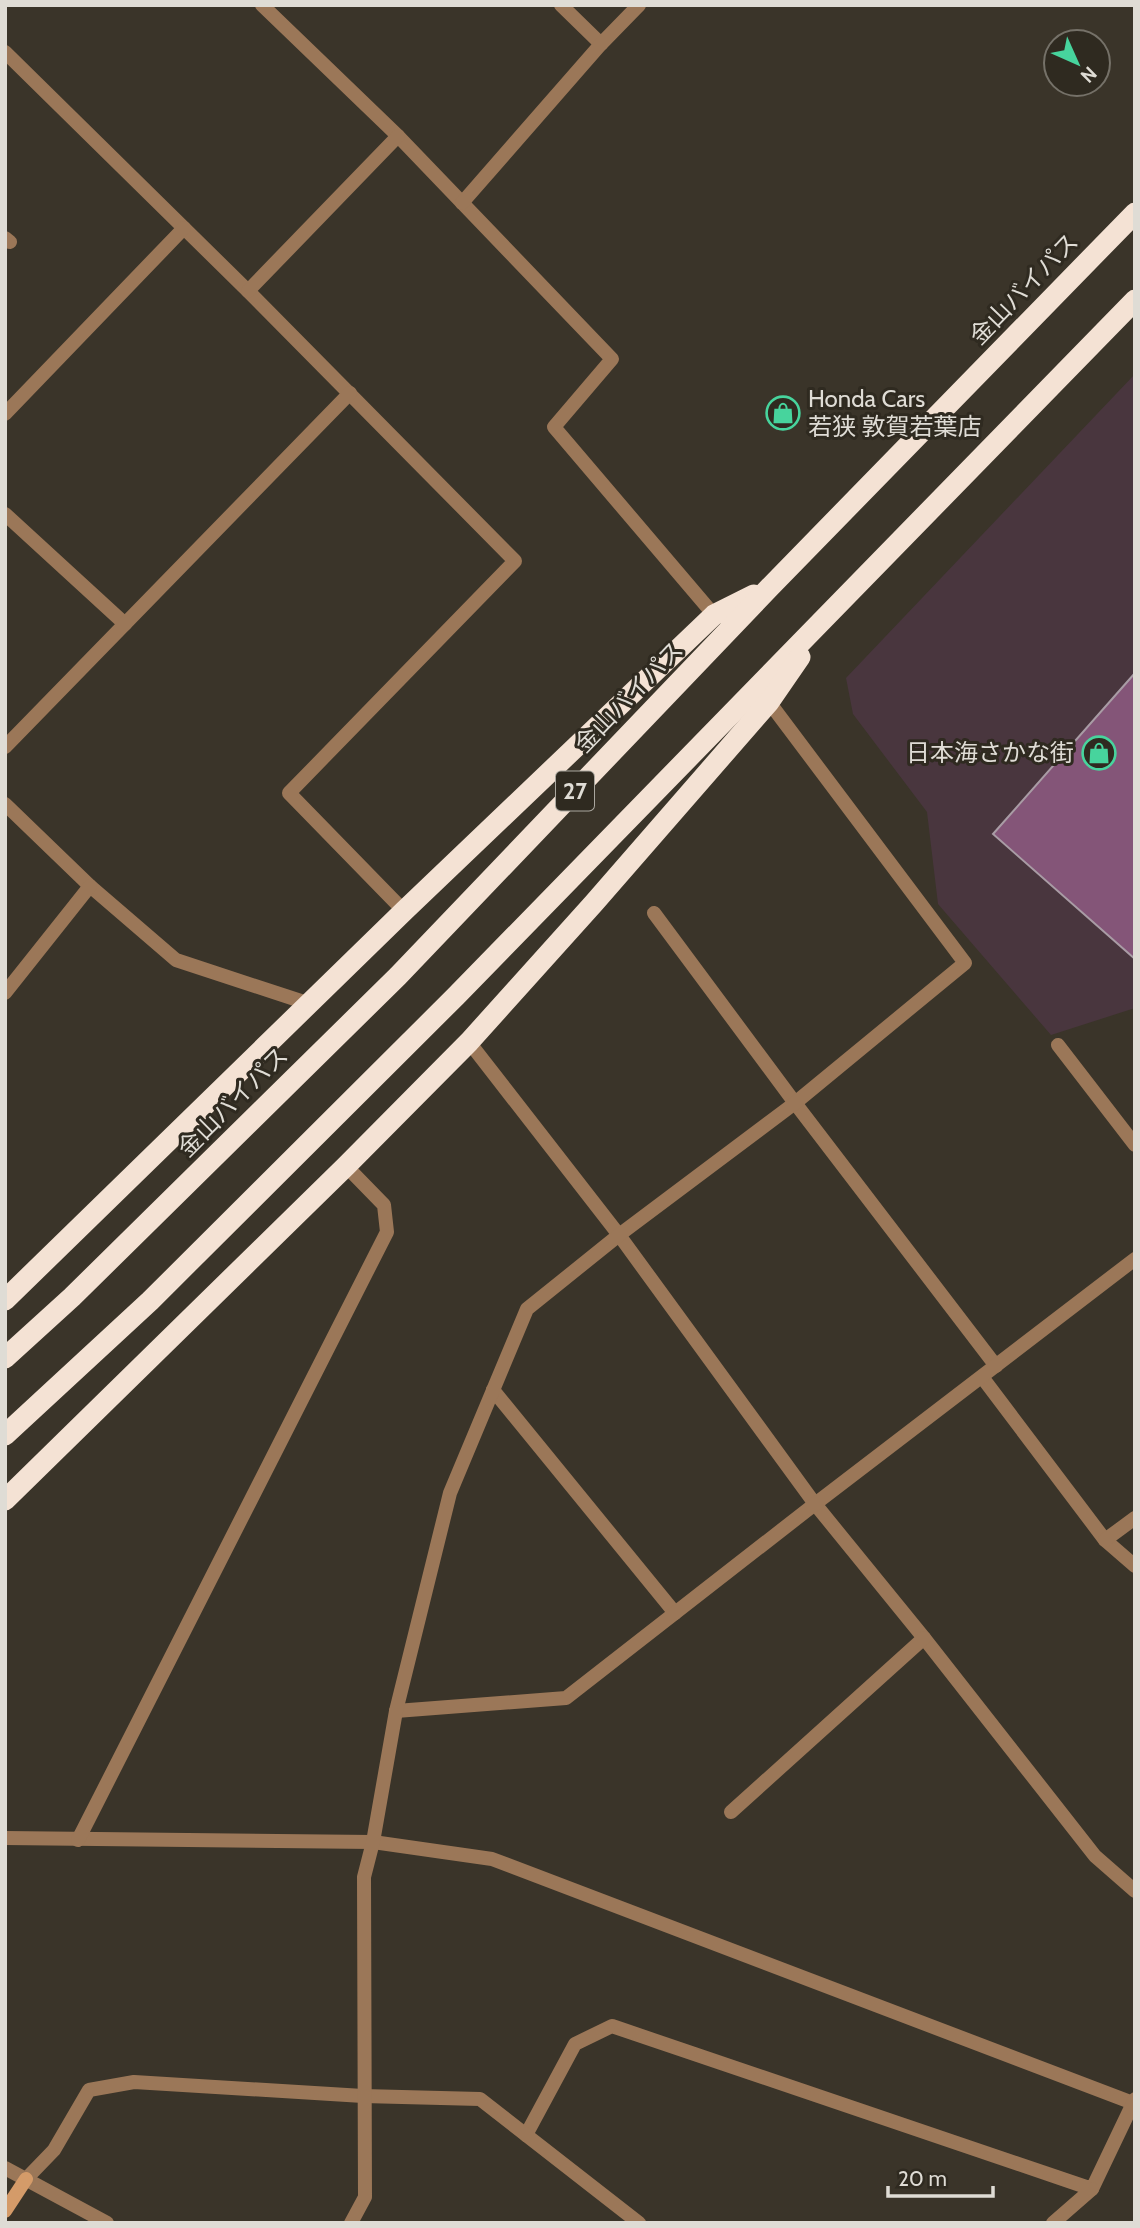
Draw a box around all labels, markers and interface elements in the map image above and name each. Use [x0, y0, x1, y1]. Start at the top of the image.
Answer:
north arrow [1042, 28, 1112, 98]
text: N [1076, 62, 1102, 88]
street label: 金山バイパス [963, 227, 1084, 350]
place label: Honda Cars 若狭 敦賀若葉店 [808, 384, 981, 441]
shop icon: Honda Cars 若狭 敦賀若葉店 [764, 394, 802, 432]
street label: 金山バイパス [568, 635, 689, 758]
shop icon: 日本海さかな街 [1080, 734, 1118, 772]
place label: 日本海さかな街 [906, 738, 1074, 767]
road number: 27 [556, 772, 594, 810]
street label: 金山バイパス [172, 1041, 294, 1163]
scale bar [888, 2154, 993, 2198]
text: 20 m [898, 2166, 947, 2191]

